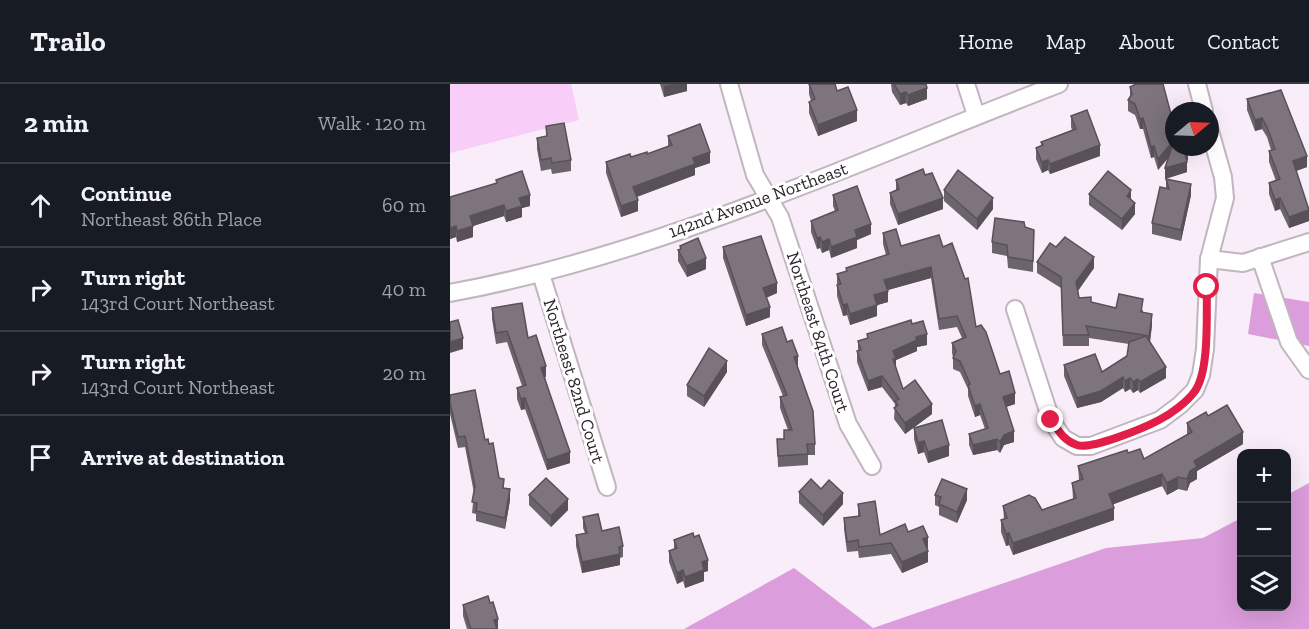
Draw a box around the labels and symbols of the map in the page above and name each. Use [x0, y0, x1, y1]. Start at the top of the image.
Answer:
north arrow [1165, 102, 1219, 156]
street label: 142nd Avenue Northeast [665, 157, 851, 243]
street label: Northeast 84th Court [782, 249, 854, 415]
route start [1193, 273, 1219, 299]
street label: Northeast 82nd Court [539, 296, 610, 466]
route end [1037, 406, 1063, 432]

